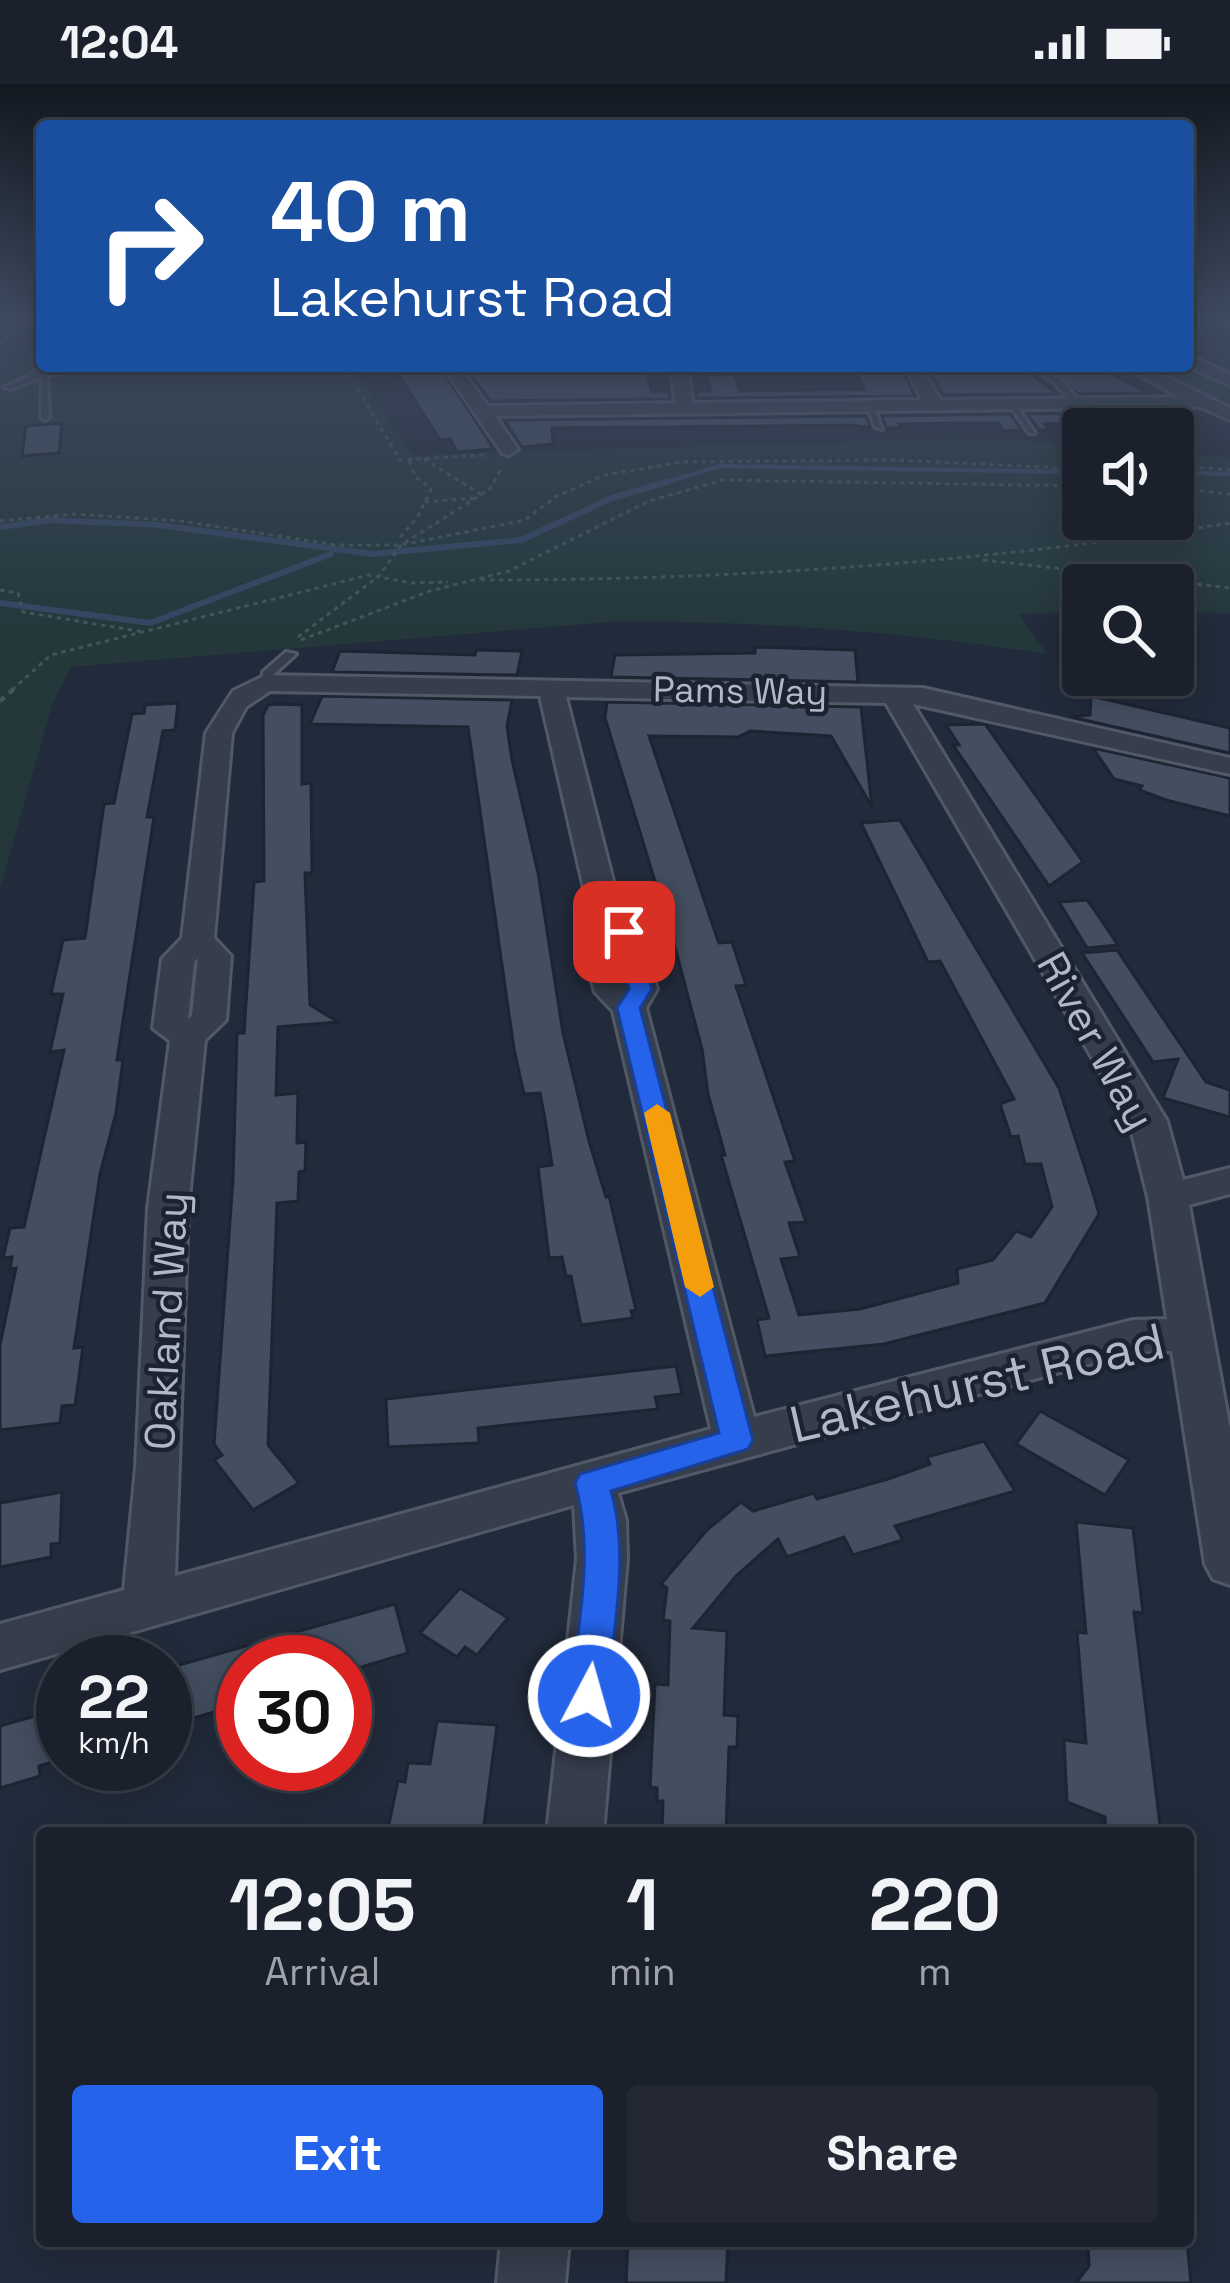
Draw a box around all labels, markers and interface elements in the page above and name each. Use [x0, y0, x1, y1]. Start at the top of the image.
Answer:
text: 12:04 [60, 14, 178, 71]
text: 40 m [270, 158, 471, 266]
icon: right [72, 168, 228, 324]
text: Lakehurst Road [270, 263, 675, 332]
map controls [1062, 408, 1194, 696]
button: sound [1062, 408, 1194, 540]
button: search [1062, 564, 1194, 696]
street label: Pams Way [652, 666, 828, 716]
pin [573, 881, 675, 983]
icon: arrive [591, 899, 657, 965]
street label: River Way [1025, 943, 1167, 1139]
street label: Oakland Way [133, 1191, 199, 1451]
street label: Lakehurst Road [783, 1308, 1171, 1458]
position arrow [526, 1633, 652, 1759]
speed limit sign: 30 [216, 1635, 372, 1791]
text: 22 [78, 1659, 150, 1736]
text: km/h [78, 1723, 150, 1762]
text: 12:05 [229, 1859, 416, 1951]
text: 1 [626, 1859, 658, 1951]
text: 220 [869, 1859, 1001, 1951]
text: Arrival [264, 1947, 380, 1996]
text: min [609, 1947, 676, 1996]
text: m [918, 1947, 952, 1996]
button: Exit [72, 2085, 603, 2223]
button: Share [627, 2085, 1158, 2223]

